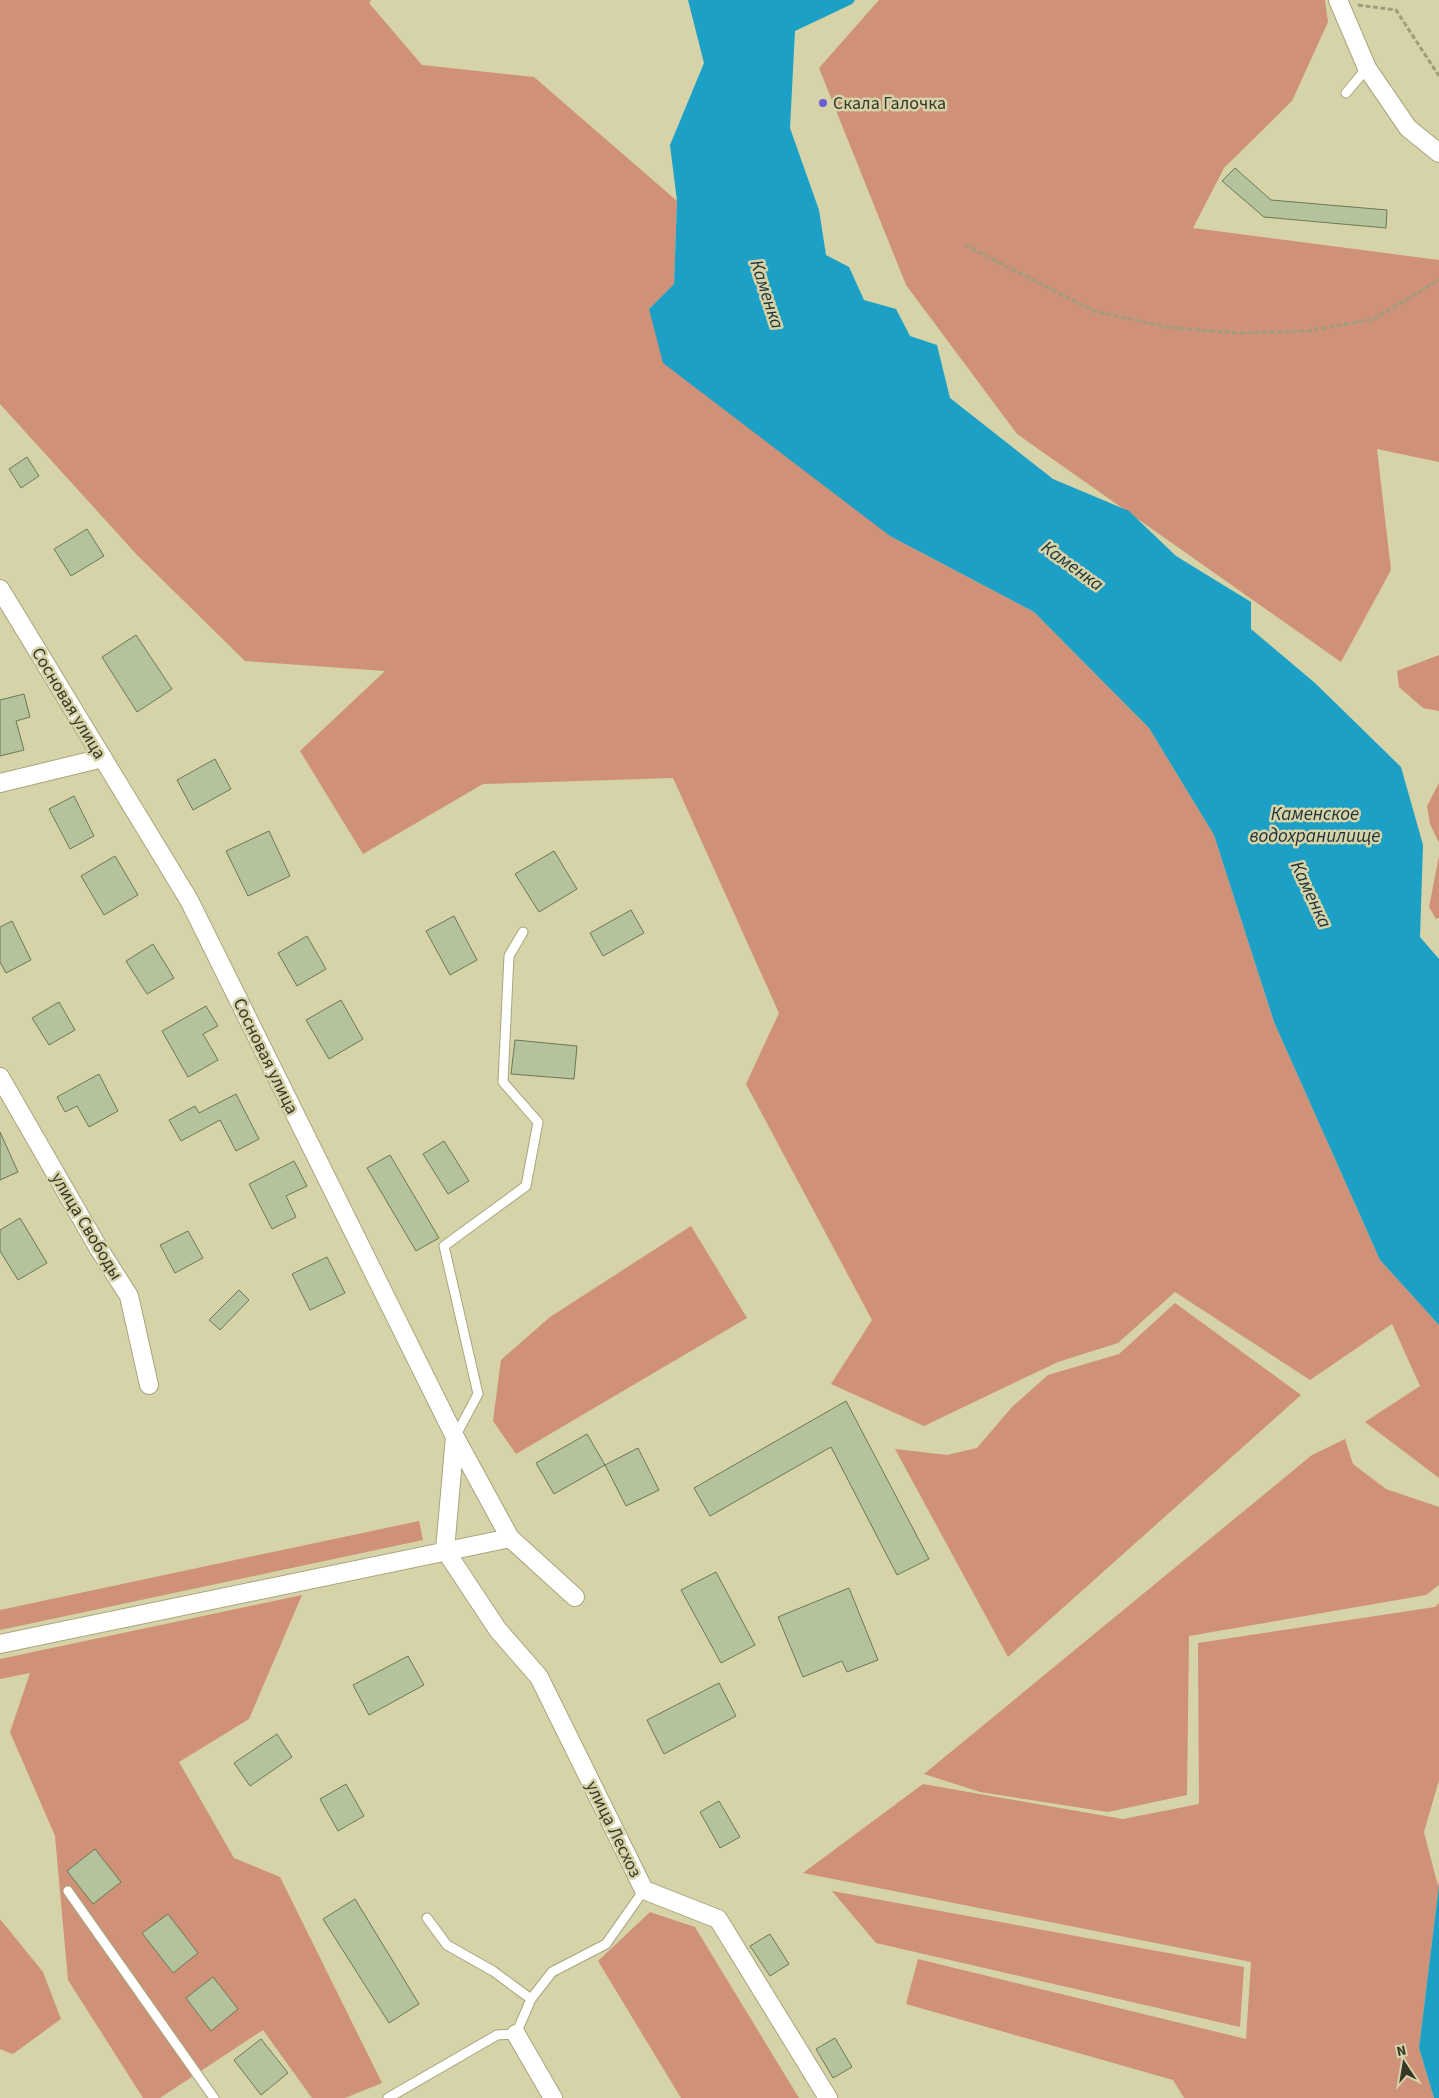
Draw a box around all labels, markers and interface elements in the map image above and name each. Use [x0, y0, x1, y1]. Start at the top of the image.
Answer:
place label: Скала Галочка [833, 91, 946, 116]
marker: Скала Галочка [817, 97, 829, 109]
water label: Каменка [743, 256, 790, 333]
water label: Каменка [1035, 534, 1109, 598]
street label: Сосновая улица [25, 643, 112, 764]
water label: Каменское водохранилище [1249, 801, 1381, 850]
water label: Каменка [1283, 857, 1338, 933]
street label: Сосновая улица [227, 994, 304, 1118]
street label: улица Свободы [45, 1168, 129, 1285]
street label: улица Лесхоз [579, 1777, 648, 1882]
north arrow [1379, 2038, 1429, 2088]
text: N [1395, 2041, 1408, 2062]

